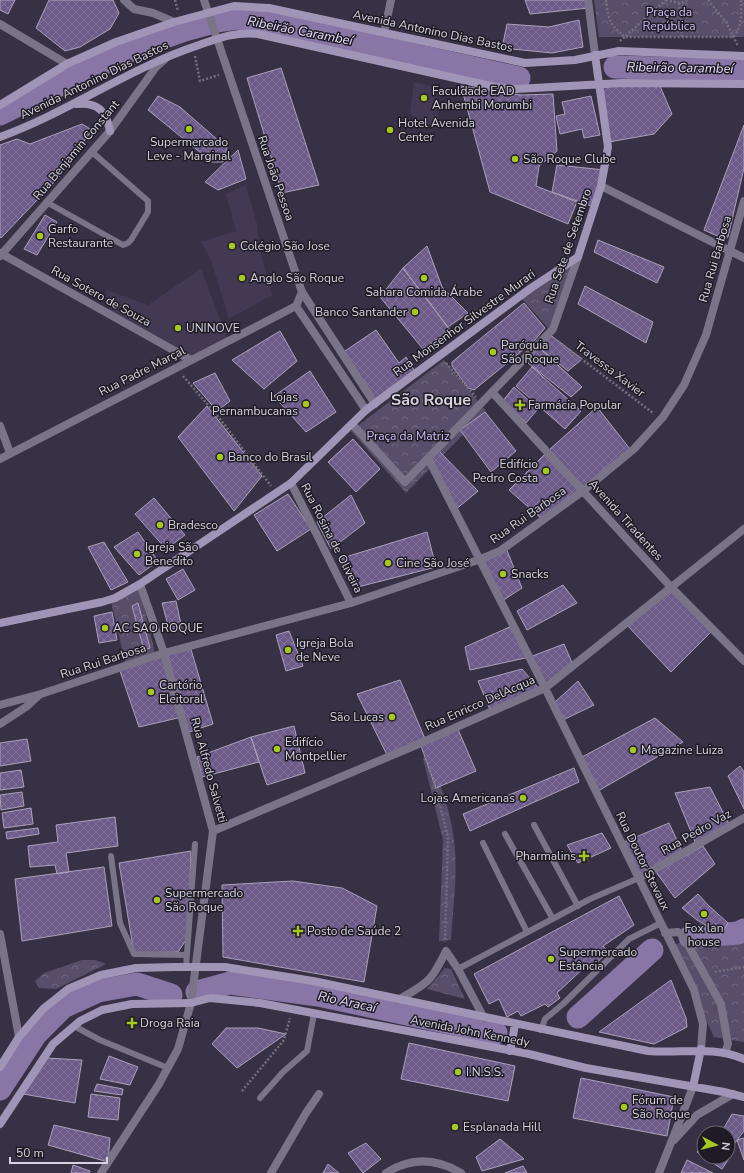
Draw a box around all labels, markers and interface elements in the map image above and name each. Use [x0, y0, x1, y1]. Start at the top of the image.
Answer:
park label: Praça da República [642, 4, 696, 34]
street label: Avenida Antonino Dias Bastos [352, 6, 515, 56]
water label: Ribeirão Carambeí [246, 12, 356, 50]
street label: Avenida Antonino Dias Bastos [17, 37, 171, 123]
water label: Ribeirão Carambeí [626, 58, 736, 78]
place label: Faculdade EAD Anhembi Morumbi [432, 83, 532, 113]
marker: Faculdade EAD Anhembi Morumbi [419, 93, 429, 103]
street label: Rua Benjamin Constant [29, 96, 123, 203]
place label: Hotel Avenida Center [398, 115, 475, 145]
marker: Supermercado Leve - Marginal [184, 124, 194, 134]
marker: Hotel Avenida Center [385, 125, 395, 135]
street label: Rua João Pessoa [254, 133, 298, 223]
place label: Supermercado Leve - Marginal [147, 134, 231, 164]
place label: São Roque Clube [523, 151, 616, 167]
marker: São Roque Clube [510, 154, 520, 164]
street label: Rua Sete de Setembro [541, 186, 595, 306]
street label: Rua Rui Barbosa [695, 214, 735, 304]
place label: Garfo Restaurante [48, 221, 113, 251]
marker: Garfo Restaurante [35, 231, 45, 241]
place label: Colégio São Jose [240, 238, 330, 254]
marker: Colégio São Jose [227, 241, 237, 251]
street label: Rua Sotero de Souza [48, 262, 154, 330]
street label: Rua Monsenhor Silvestre Murari [390, 266, 538, 380]
place label: Anglo São Roque [250, 270, 344, 286]
marker: Anglo São Roque [237, 273, 247, 283]
marker: Sahara Comida Árabe [419, 273, 429, 283]
place label: Sahara Comida Árabe [365, 284, 483, 300]
place label: Banco Santander [315, 304, 408, 320]
marker: Banco Santander [410, 307, 420, 317]
place label: UNINOVE [186, 320, 240, 336]
marker: UNINOVE [173, 323, 183, 333]
place label: Paróquia São Roque [501, 337, 559, 367]
street label: Travessa Xavier [572, 337, 649, 401]
street label: Rua Padre Marçal [96, 342, 188, 400]
marker: Paróquia São Roque [488, 347, 498, 357]
place label: Lojas Pernambucanas [212, 389, 298, 419]
district label: São Roque [391, 389, 471, 411]
place label: Farmácia Popular [528, 397, 622, 413]
marker: Lojas Pernambucanas [301, 399, 311, 409]
marker: Farmácia Popular [515, 400, 525, 410]
park label: Praça da Matriz [367, 428, 450, 444]
place label: Banco do Brasil [228, 449, 312, 465]
marker: Banco do Brasil [215, 452, 225, 462]
place label: Edifício Pedro Costa [473, 456, 538, 486]
marker: Edifício Pedro Costa [541, 466, 551, 476]
street label: Avenida Tiradentes [585, 476, 667, 564]
street label: Rua Rosina de Oliveira [297, 480, 367, 596]
street label: Rua Rui Barbosa [487, 483, 569, 547]
place label: Bradesco [168, 517, 218, 533]
marker: Bradesco [155, 520, 165, 530]
place label: Igreja São Benedito [145, 539, 199, 569]
marker: Igreja São Benedito [132, 549, 142, 559]
place label: Cine São José [396, 555, 469, 571]
marker: Cine São José [383, 558, 393, 568]
place label: Snacks [511, 566, 549, 582]
marker: Snacks [498, 569, 508, 579]
place label: AC SAO ROQUE [113, 620, 203, 636]
marker: AC SAO ROQUE [100, 623, 110, 633]
place label: Igreja Bola de Neve [296, 635, 354, 665]
street label: Rua Rui Barbosa [58, 640, 148, 682]
marker: Igreja Bola de Neve [283, 645, 293, 655]
street label: Rua Enricco DelAcqua [422, 672, 538, 734]
place label: Cartório Eleitoral [159, 677, 204, 707]
marker: Cartório Eleitoral [146, 687, 156, 697]
place label: São Lucas [330, 709, 384, 725]
marker: São Lucas [387, 712, 397, 722]
street label: Rua Alfredo Salvetti [187, 716, 231, 824]
place label: Edifício Montpellier [285, 734, 348, 764]
place label: Magazine Luiza [641, 742, 723, 758]
marker: Edifício Montpellier [272, 744, 282, 754]
marker: Magazine Luiza [628, 745, 638, 755]
place label: Lojas Americanas [421, 790, 515, 806]
marker: Lojas Americanas [518, 793, 528, 803]
street label: Rua Pedro Vaz [658, 805, 734, 859]
street label: Rua Doutor Stevaux [612, 809, 674, 914]
place label: Pharmalins [515, 848, 576, 864]
marker: Pharmalins [579, 851, 589, 861]
place label: Supermercado São Roque [165, 885, 244, 915]
marker: Supermercado São Roque [152, 895, 162, 905]
marker: Fox lan house [699, 909, 709, 919]
place label: Fox lan house [685, 920, 724, 950]
place label: Posto de Saúde 2 [307, 923, 401, 939]
marker: Posto de Saúde 2 [292, 925, 304, 937]
place label: Supermercado Estância [559, 944, 638, 974]
marker: Supermercado Estância [546, 954, 556, 964]
water label: Rio Aracaí [316, 987, 380, 1017]
street label: Avenida John Kennedy [409, 1012, 532, 1051]
place label: Droga Raia [140, 1015, 200, 1031]
marker: Droga Raia [127, 1018, 137, 1028]
place label: I.N.S.S. [466, 1064, 504, 1080]
marker: I.N.S.S. [453, 1067, 463, 1077]
place label: Fórum de São Roque [632, 1092, 690, 1122]
marker: Fórum de São Roque [619, 1102, 629, 1112]
place label: Esplanada Hill [463, 1119, 542, 1135]
marker: Esplanada Hill [450, 1122, 460, 1132]
north arrow [696, 1125, 736, 1165]
scale bar [10, 1139, 107, 1165]
text: N [717, 1141, 733, 1151]
text: 50 m [16, 1145, 44, 1161]

